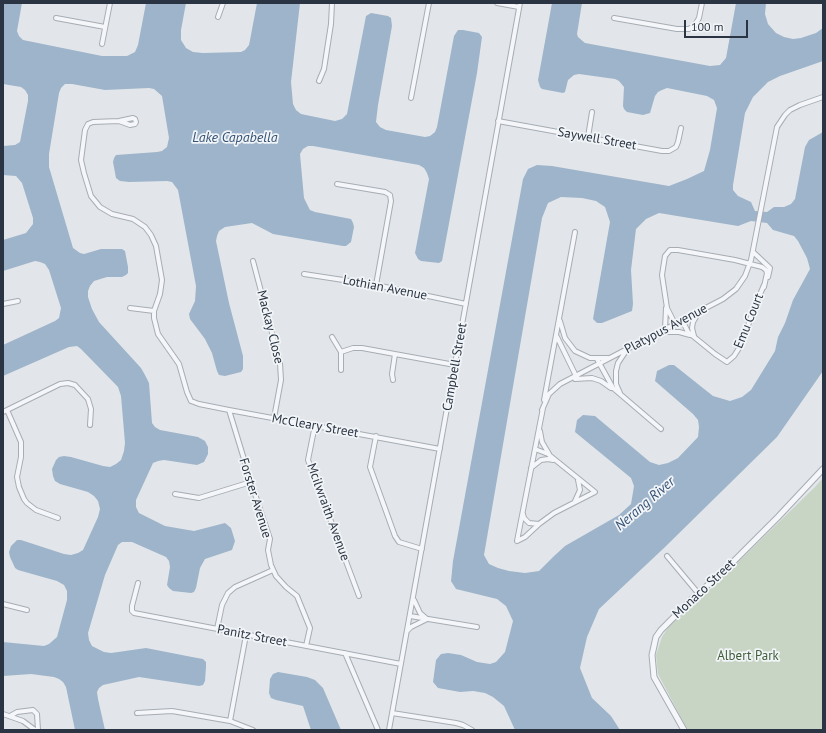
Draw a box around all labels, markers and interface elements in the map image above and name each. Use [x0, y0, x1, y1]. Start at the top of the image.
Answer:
scale bar [686, 12, 750, 38]
text: 100 m [691, 19, 724, 34]
street label: Saywell Street [556, 124, 638, 154]
water label: Lake Capabella [192, 130, 278, 146]
street label: Lothian Avenue [342, 272, 428, 304]
street label: Mackay Close [253, 289, 287, 365]
street label: Emu Court [731, 291, 767, 351]
street label: Platypus Avenue [622, 301, 710, 357]
street label: Campbell Street [440, 322, 470, 412]
street label: McCleary Street [271, 411, 359, 441]
street label: Forster Avenue [235, 456, 275, 540]
street label: Mcilwraith Avenue [303, 461, 353, 563]
water label: Nerang River [612, 474, 678, 534]
street label: Monaco Street [669, 556, 739, 622]
street label: Panitz Street [216, 622, 288, 650]
park label: Albert Park [717, 648, 779, 664]

